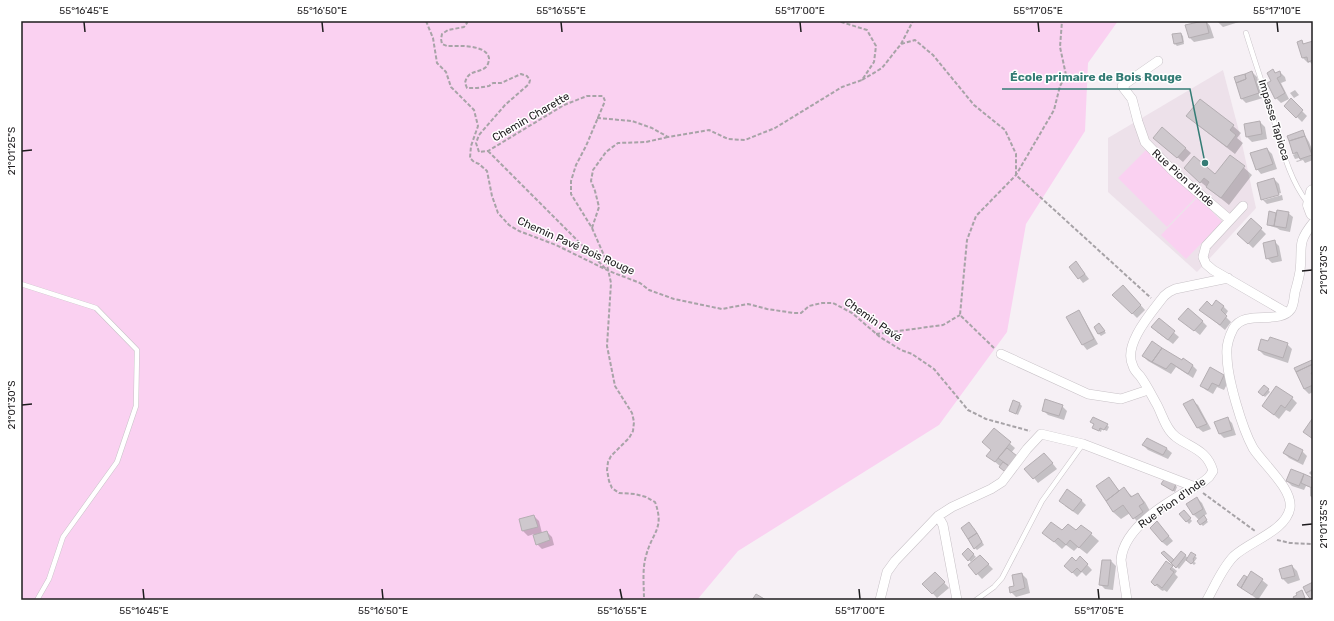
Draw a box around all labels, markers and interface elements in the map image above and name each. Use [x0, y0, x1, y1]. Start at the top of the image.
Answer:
text: 55°16'45"E [59, 5, 109, 17]
text: 55°16'50"E [297, 5, 347, 17]
text: 55°16'55"E [536, 5, 586, 17]
text: 55°17'00"E [775, 5, 825, 17]
text: 55°17'05"E [1013, 5, 1063, 17]
text: 55°17'10"E [1253, 5, 1301, 17]
callout: École primaire de Bois Rouge [1002, 65, 1190, 89]
text: École primaire de Bois Rouge [1010, 70, 1182, 84]
street label: Impasse Tapioca [1255, 78, 1293, 162]
street label: Chemin Charette [490, 90, 572, 144]
text: 21°01'25"S [6, 127, 18, 175]
street label: Rue Pion d'Inde [1149, 147, 1217, 209]
street label: Chemin Pavé Bois Rouge [515, 214, 637, 278]
text: 21°01'30"S [1318, 245, 1330, 295]
street label: Chemin Pavé [842, 295, 904, 345]
text: 21°01'30"S [6, 380, 18, 430]
street label: Rue Pion d'Inde [1136, 475, 1208, 531]
text: 21°01'35"S [1318, 500, 1330, 548]
text: 55°16'45"E [119, 605, 169, 617]
text: 55°16'50"E [358, 605, 408, 617]
text: 55°16'55"E [597, 605, 647, 617]
text: 55°17'00"E [835, 605, 885, 617]
text: 55°17'05"E [1074, 605, 1124, 617]

